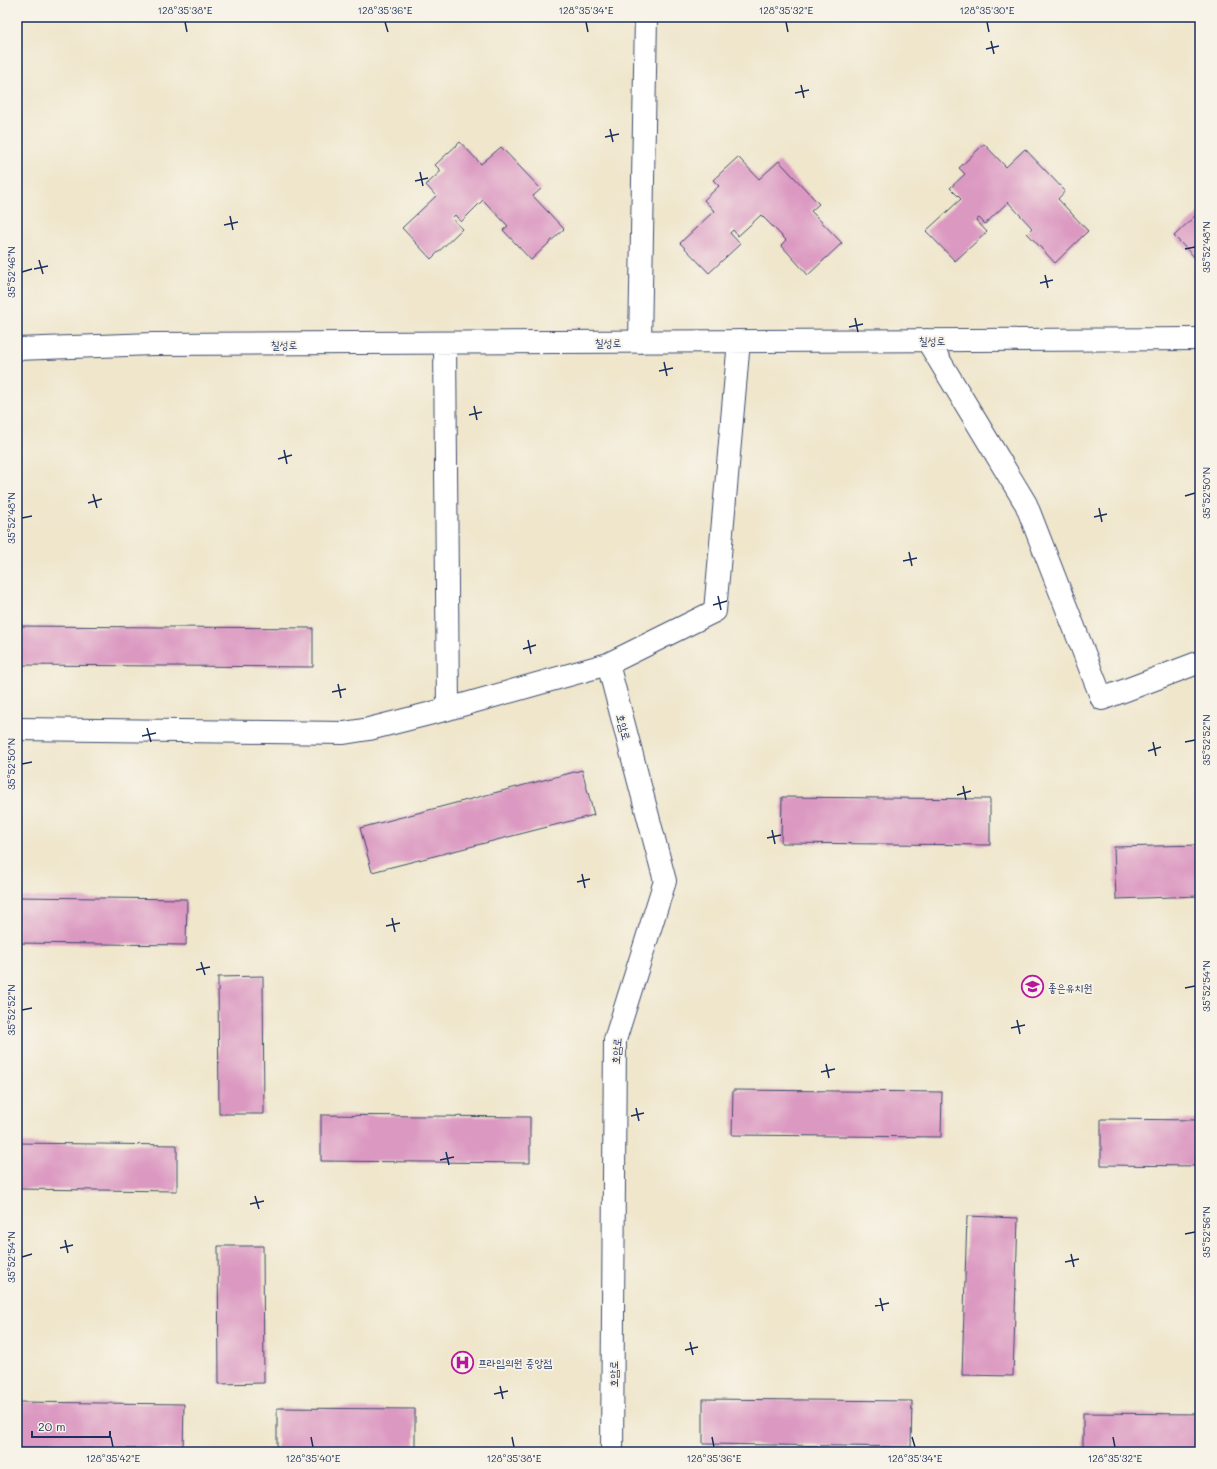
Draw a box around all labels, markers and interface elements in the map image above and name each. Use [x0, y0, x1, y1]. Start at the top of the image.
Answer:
text: 128°35'38"E [157, 3, 213, 17]
text: 128°35'36"E [358, 3, 413, 17]
text: 128°35'34"E [559, 3, 614, 17]
text: 128°35'32"E [759, 3, 814, 17]
text: 128°35'30"E [959, 3, 1015, 17]
text: 35°52'48"N [1199, 221, 1213, 273]
text: 35°52'46"N [4, 246, 18, 298]
street label: 칠성로 [919, 333, 945, 348]
street label: 칠성로 [595, 335, 621, 350]
street label: 칠성로 [271, 337, 297, 352]
text: 35°52'50"N [1199, 467, 1213, 519]
text: 35°52'48"N [4, 492, 18, 544]
street label: 호암로 [613, 712, 635, 742]
text: 35°52'52"N [1199, 714, 1213, 766]
text: 35°52'50"N [4, 738, 18, 790]
text: 35°52'54"N [1199, 960, 1213, 1012]
school or university icon: 좋은유치원 [1019, 974, 1045, 1000]
place label: 좋은유치원 [1048, 980, 1092, 995]
text: 35°52'52"N [4, 984, 18, 1036]
street label: 호암로 [608, 1037, 624, 1065]
text: 35°52'56"N [1199, 1206, 1213, 1258]
text: 35°52'54"N [4, 1231, 18, 1283]
hospital icon: 프라임의원 중앙점 [449, 1349, 475, 1375]
place label: 프라임의원 중앙점 [478, 1355, 552, 1370]
street label: 호암로 [606, 1361, 621, 1387]
scale bar [32, 1413, 110, 1439]
text: 20 m [38, 1418, 66, 1434]
text: 128°35'42"E [86, 1451, 141, 1465]
text: 128°35'40"E [285, 1451, 341, 1465]
text: 128°35'38"E [486, 1451, 542, 1465]
text: 128°35'36"E [687, 1451, 742, 1465]
text: 128°35'34"E [888, 1451, 943, 1465]
text: 128°35'32"E [1088, 1451, 1143, 1465]

